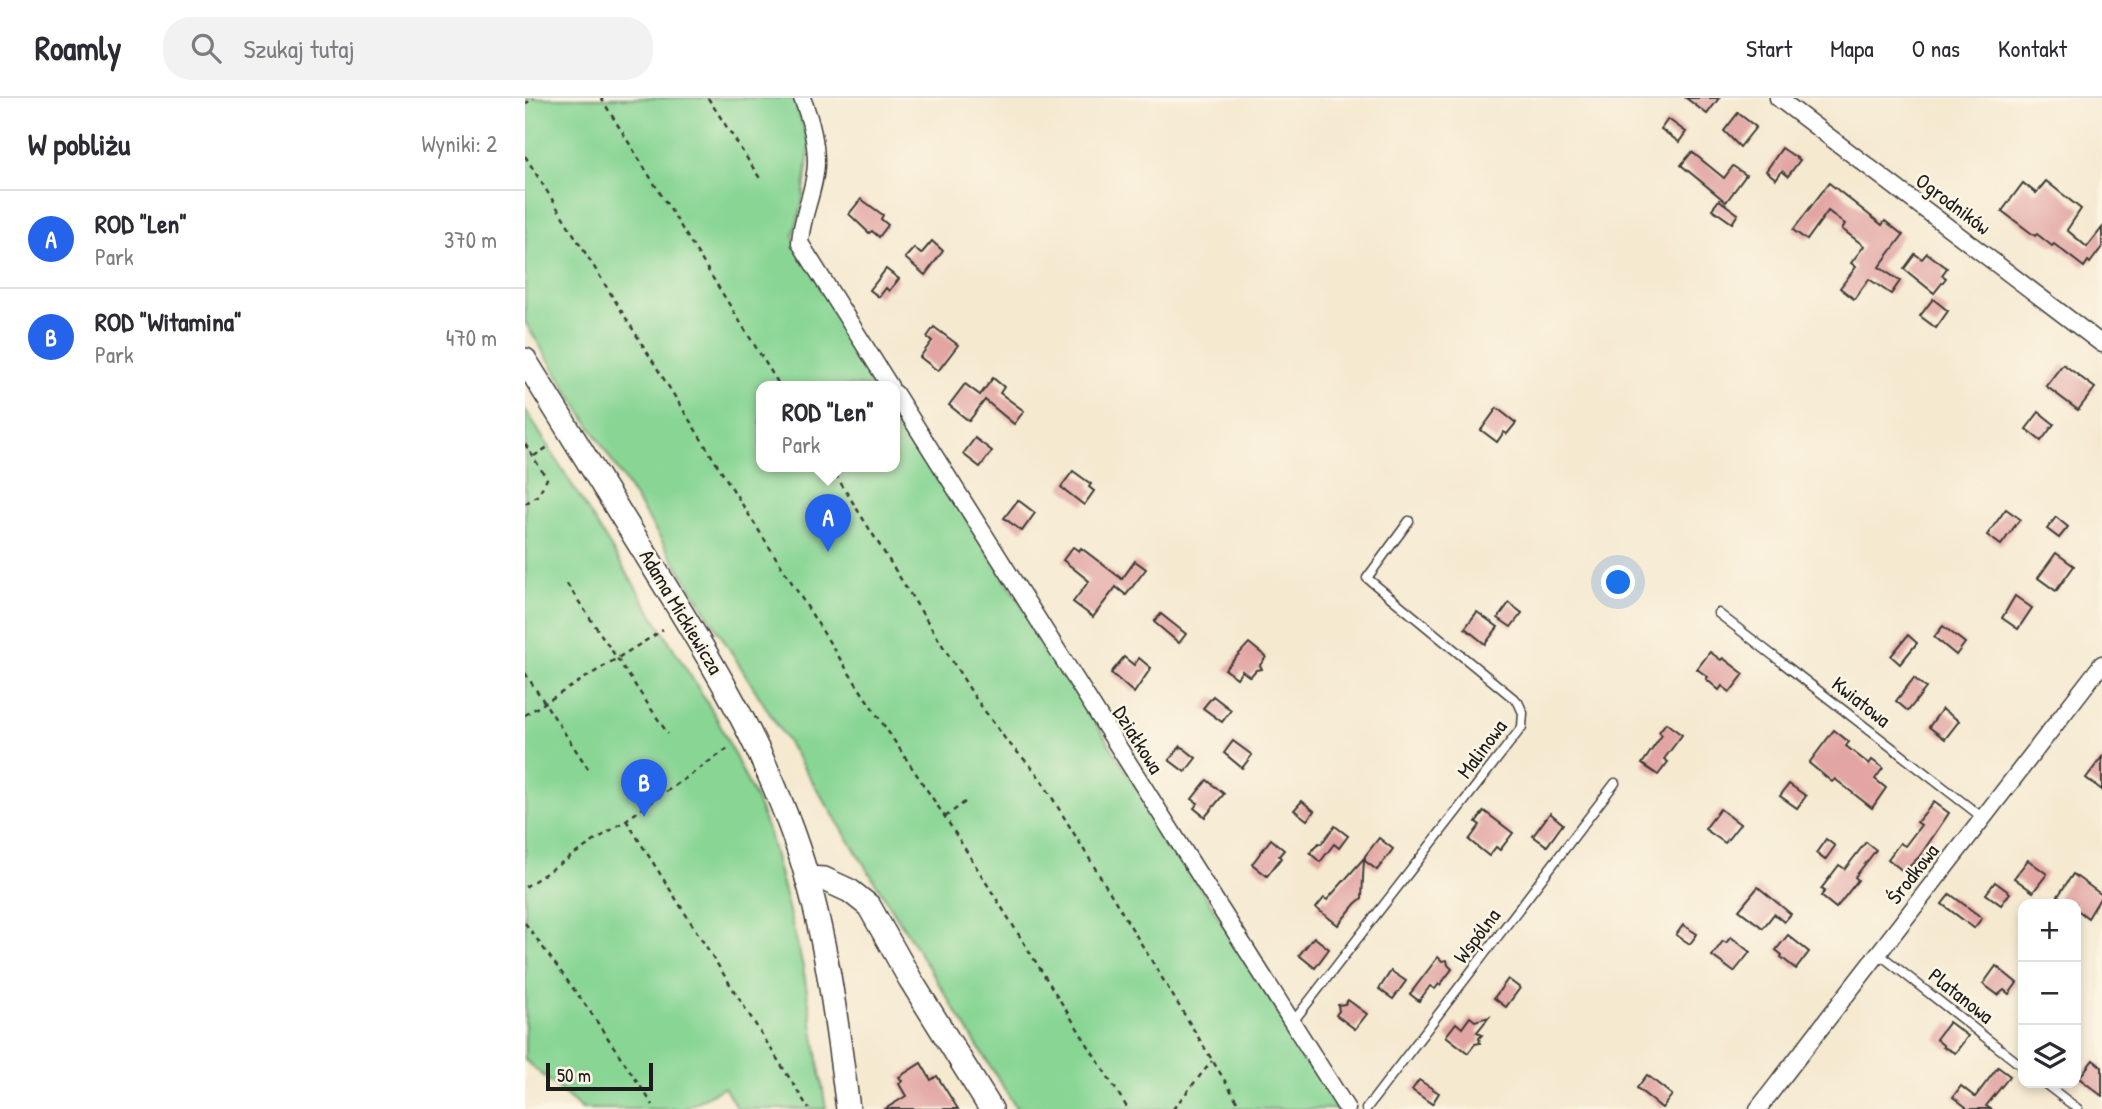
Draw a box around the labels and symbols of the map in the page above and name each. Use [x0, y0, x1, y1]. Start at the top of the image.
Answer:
street label: Ogrodników [1910, 166, 1997, 241]
pin: A [805, 494, 851, 552]
street label: Adama Mickiewicza [633, 544, 730, 680]
your location [1601, 565, 1635, 599]
street label: Kwiatowa [1826, 669, 1897, 734]
street label: Działkowa [1106, 700, 1171, 779]
street label: Malinowa [1450, 713, 1513, 784]
pin: B [621, 759, 667, 817]
street label: Środkowa [1880, 837, 1945, 910]
street label: Wspólna [1446, 902, 1507, 969]
street label: Platanowa [1923, 961, 2000, 1030]
scale bar [546, 1060, 653, 1092]

